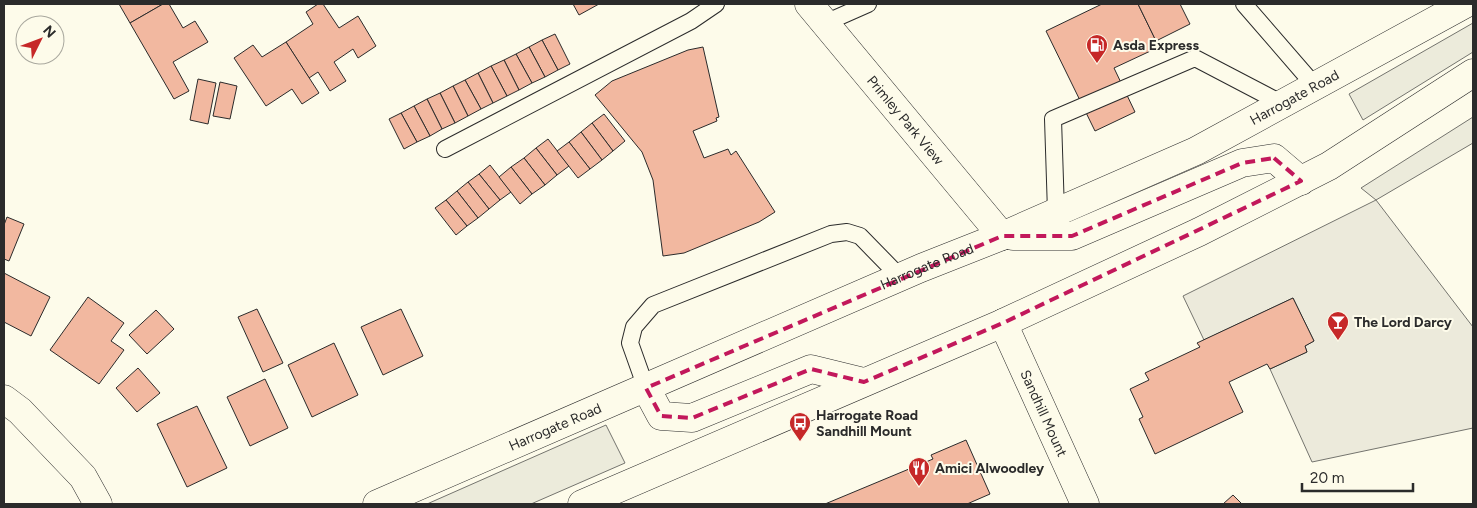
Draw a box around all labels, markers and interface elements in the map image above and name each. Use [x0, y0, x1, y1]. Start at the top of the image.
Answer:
north arrow [15, 15, 65, 65]
text: N [39, 22, 59, 41]
fuel station icon: Asda Express [1085, 33, 1109, 64]
place label: Asda Express [1113, 37, 1199, 54]
street label: Harrogate Road [1247, 66, 1342, 129]
street label: Primley Park View [863, 72, 947, 168]
street label: Harrogate Road [878, 240, 976, 294]
bar icon: The Lord Darcy [1326, 310, 1350, 341]
place label: The Lord Darcy [1354, 314, 1453, 331]
street label: Sandhill Mount [1016, 367, 1070, 459]
street label: Harrogate Road [506, 400, 604, 455]
place label: Harrogate Road Sandhill Mount [816, 407, 918, 440]
bus stop icon: Harrogate Road Sandhill Mount [788, 411, 812, 442]
restaurant icon: Amici Alwoodley [907, 456, 931, 487]
place label: Amici Alwoodley [935, 460, 1045, 477]
scale bar [1302, 460, 1413, 492]
text: 20 m [1310, 469, 1344, 487]

